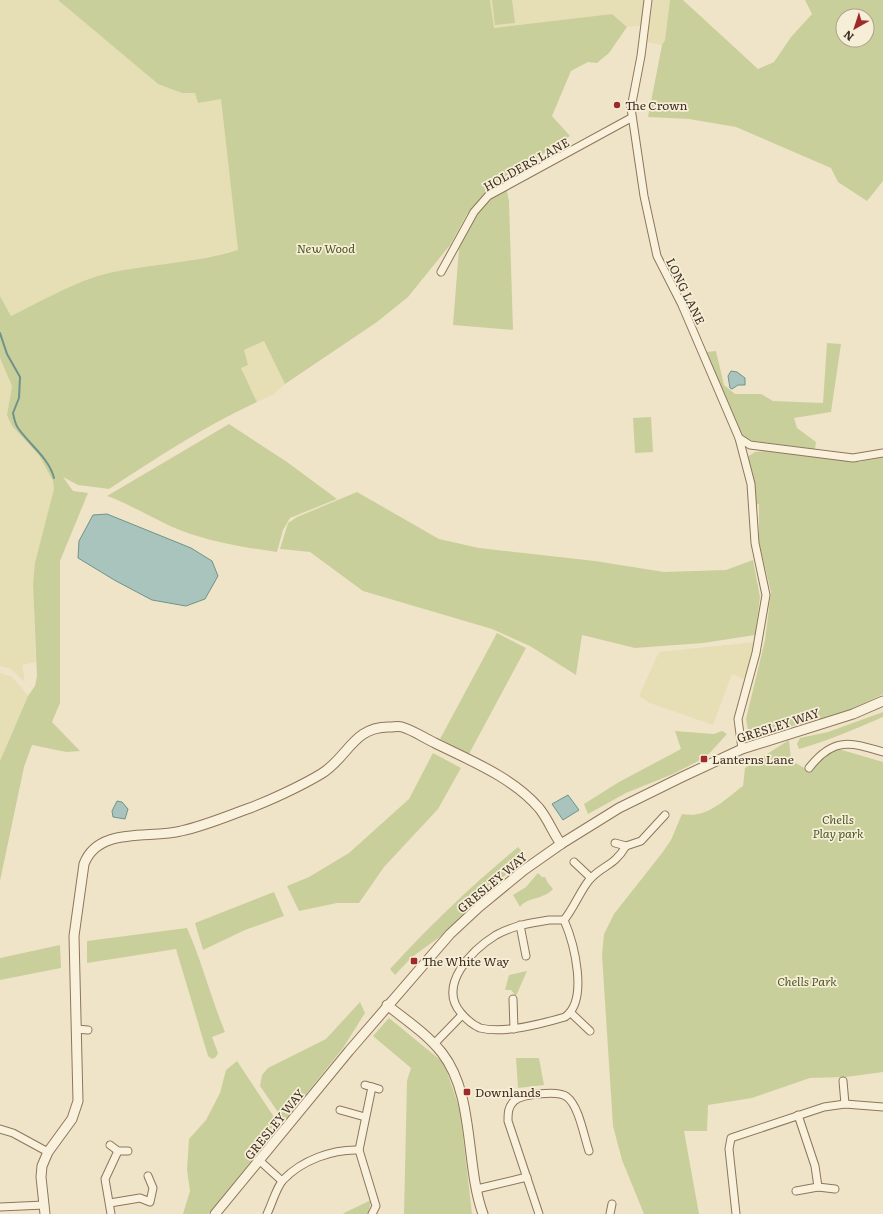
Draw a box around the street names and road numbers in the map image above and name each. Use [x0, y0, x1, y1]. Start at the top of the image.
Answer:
street label: HOLDERS LANE [480, 133, 573, 195]
street label: LONG LANE [662, 255, 710, 328]
street label: GRESLEY WAY [734, 703, 822, 747]
street label: GRESLEY WAY [453, 847, 531, 917]
street label: GRESLEY WAY [240, 1084, 308, 1163]

